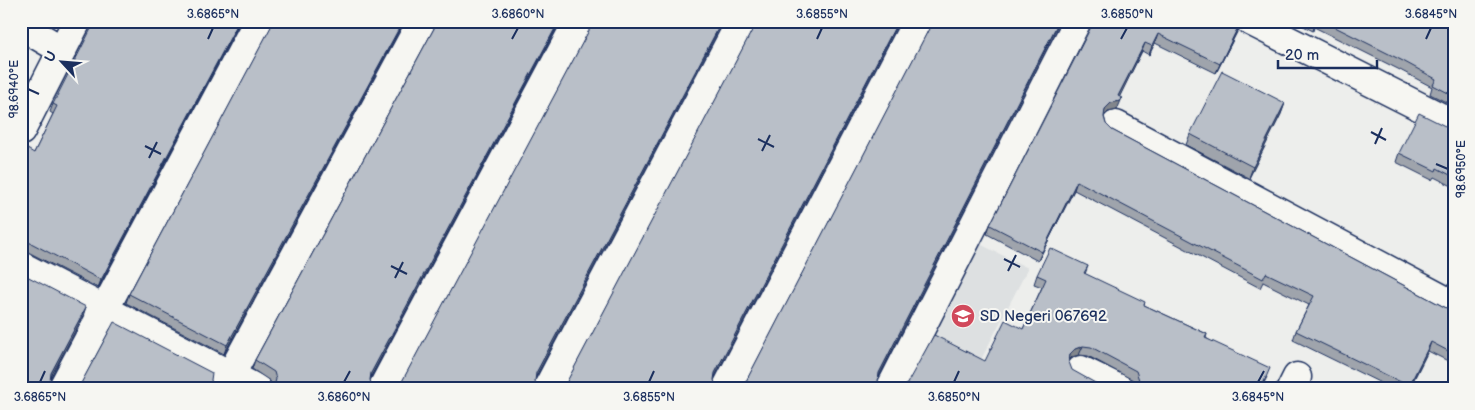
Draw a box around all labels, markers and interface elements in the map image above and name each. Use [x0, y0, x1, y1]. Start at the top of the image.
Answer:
text: 3.6865°N [187, 7, 239, 22]
text: 3.6860°N [492, 7, 545, 22]
text: 3.6855°N [796, 7, 848, 22]
text: 3.6850°N [1101, 7, 1153, 22]
text: 3.6845°N [1405, 7, 1457, 22]
north arrow [38, 38, 88, 88]
scale bar [1278, 38, 1376, 70]
text: 20 m [1285, 46, 1319, 65]
text: U [41, 48, 61, 65]
text: 98.6940°E [7, 60, 22, 118]
text: 98.6950°E [1454, 140, 1469, 198]
school or university icon: SD Negeri 067692 [950, 303, 976, 329]
place label: SD Negeri 067692 [980, 307, 1107, 326]
text: 3.6865°N [14, 390, 66, 405]
text: 3.6860°N [318, 390, 371, 405]
text: 3.6855°N [623, 390, 675, 405]
text: 3.6850°N [928, 390, 980, 405]
text: 3.6845°N [1232, 390, 1284, 405]

